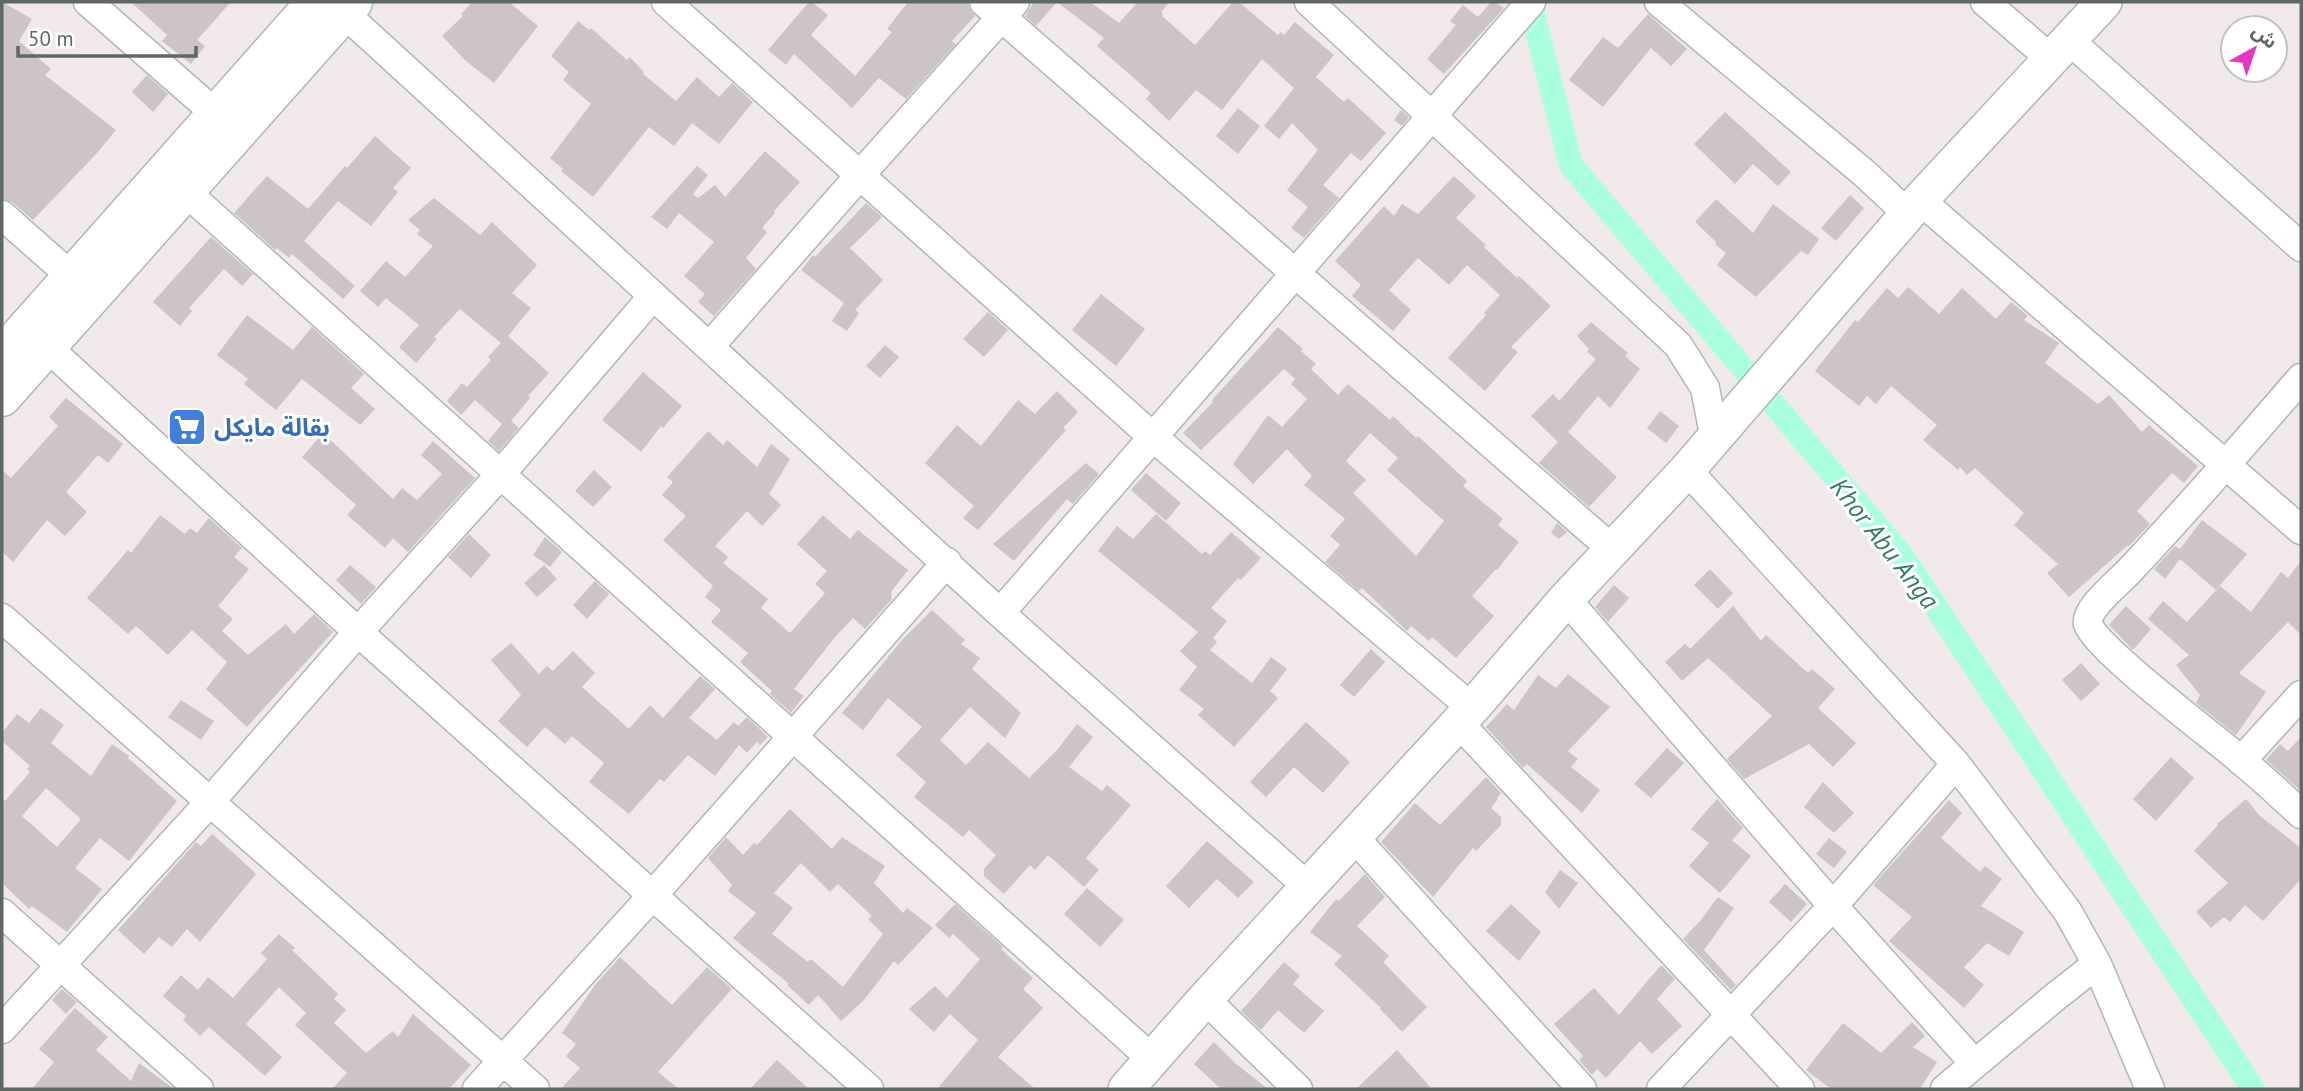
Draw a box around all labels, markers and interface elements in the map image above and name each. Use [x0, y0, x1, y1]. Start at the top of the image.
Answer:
scale bar [18, 14, 196, 58]
north arrow [2219, 14, 2289, 84]
text: ش [2247, 18, 2283, 54]
text: 50 m [28, 25, 74, 52]
supermarket icon: بقالة مايكل [166, 406, 208, 448]
place label: بقالة مايكل [214, 412, 330, 443]
water label: Khor Abu Anga [1824, 471, 1947, 615]

